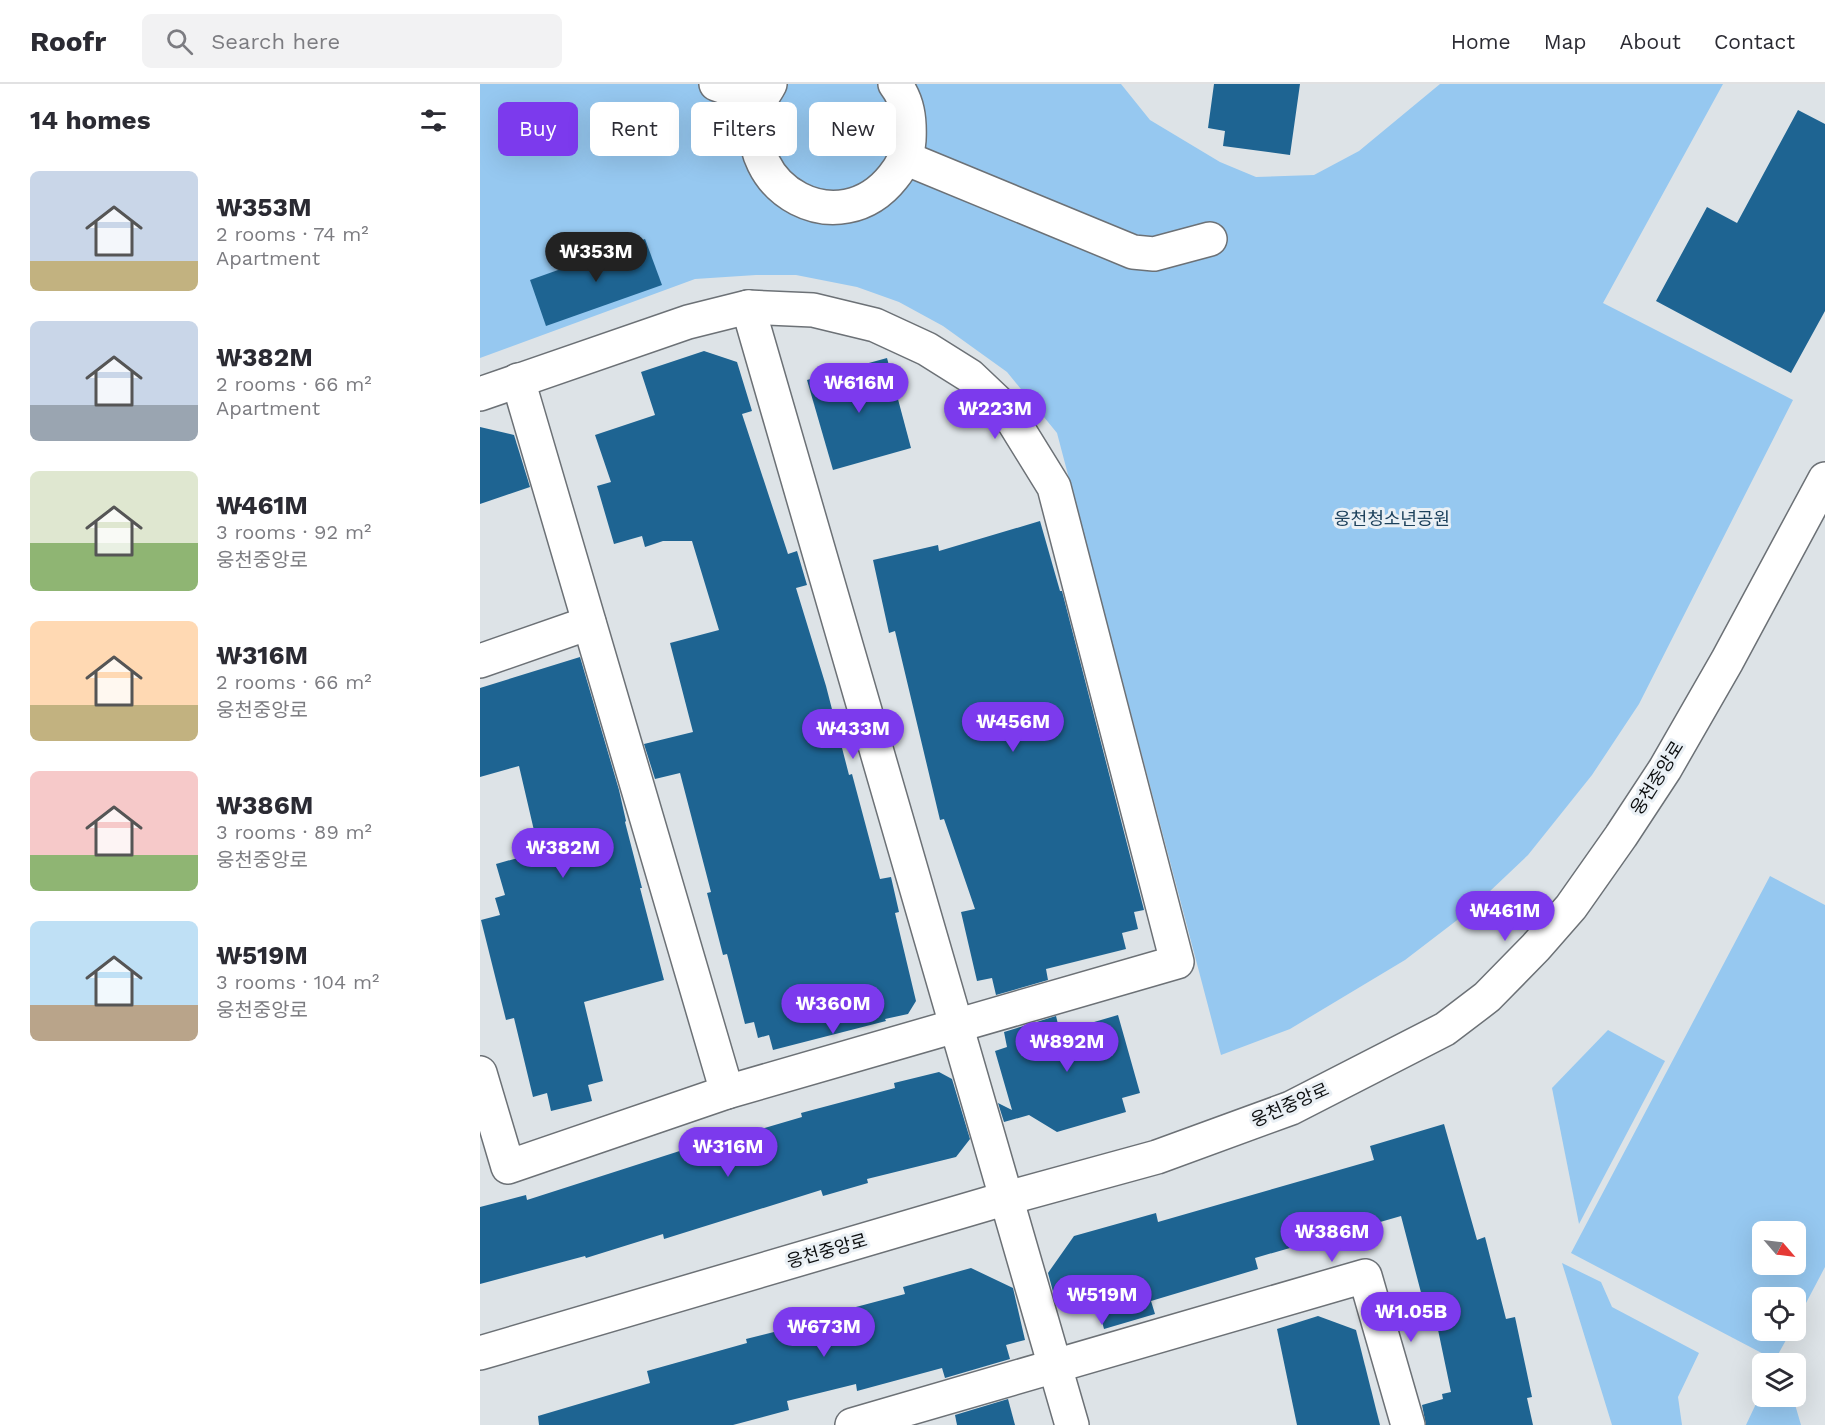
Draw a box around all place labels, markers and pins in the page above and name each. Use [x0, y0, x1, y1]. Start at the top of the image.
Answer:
pin: ₩353M [554, 232, 638, 283]
pin: ₩616M [817, 363, 901, 414]
pin: ₩223M [953, 389, 1037, 440]
pin: ₩456M [971, 702, 1055, 753]
pin: ₩433M [811, 709, 895, 760]
pin: ₩382M [521, 828, 605, 879]
pin: ₩461M [1463, 891, 1547, 942]
pin: ₩360M [791, 984, 875, 1035]
pin: ₩892M [1025, 1022, 1109, 1073]
pin: ₩316M [686, 1127, 770, 1178]
pin: ₩386M [1290, 1212, 1374, 1263]
pin: ₩519M [1060, 1275, 1144, 1326]
pin: ₩1.05B [1362, 1292, 1460, 1343]
pin: ₩673M [782, 1307, 866, 1358]

